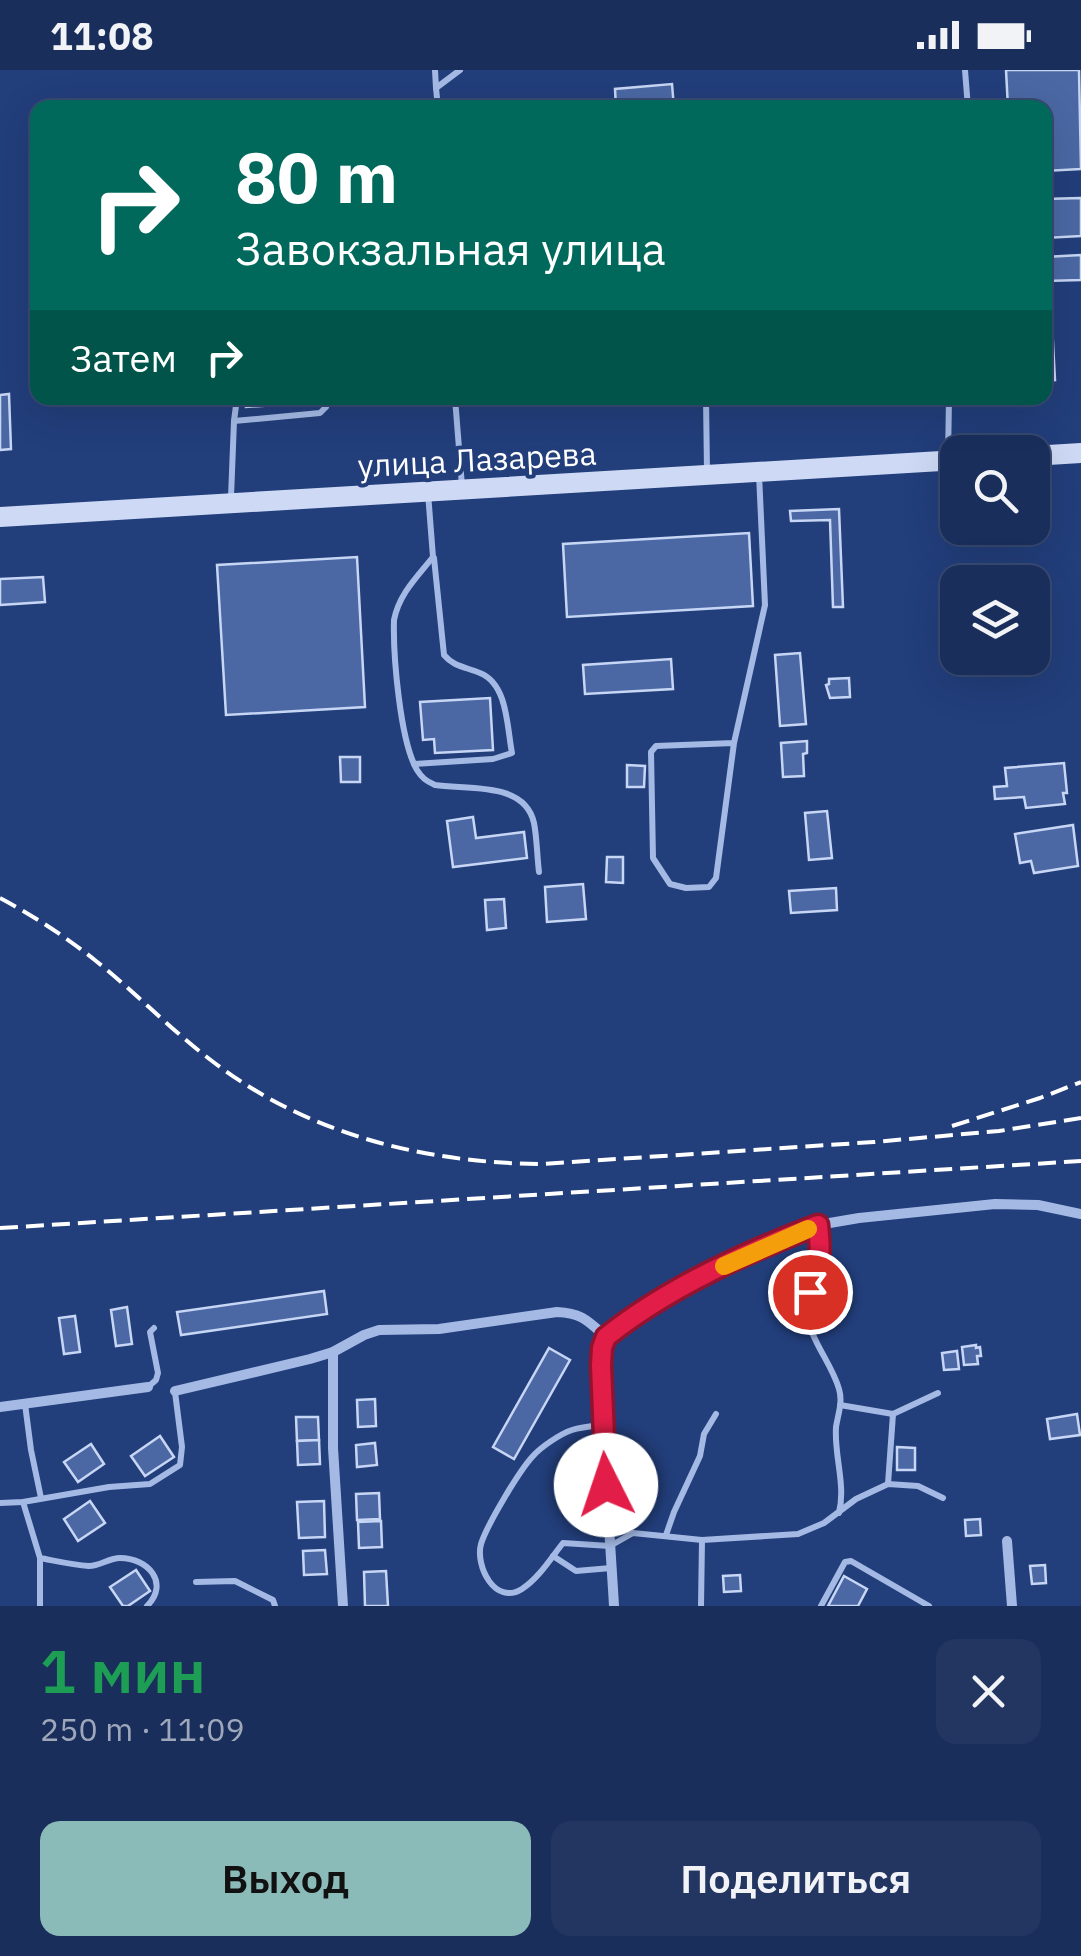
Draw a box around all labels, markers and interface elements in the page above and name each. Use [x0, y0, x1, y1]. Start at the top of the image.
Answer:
text: 11:08 [50, 11, 154, 60]
text: 80 m [235, 131, 398, 222]
icon: right [70, 140, 200, 270]
text: Завокзальная улица [235, 219, 666, 277]
icon: right [197, 330, 252, 385]
text: Затем [70, 333, 177, 382]
street label: улица Лазарева [357, 432, 597, 486]
map controls [940, 435, 1050, 675]
button: search [940, 435, 1050, 545]
button: layers [940, 565, 1050, 675]
pin [768, 1250, 853, 1335]
icon: arrive [783, 1265, 838, 1320]
position arrow [554, 1433, 658, 1537]
text: 1 мин [40, 1631, 206, 1710]
button: close [936, 1639, 1041, 1744]
text: 250 m · 11:09 [40, 1708, 245, 1750]
button: Выход [40, 1821, 531, 1936]
button: Поделиться [551, 1821, 1041, 1936]

